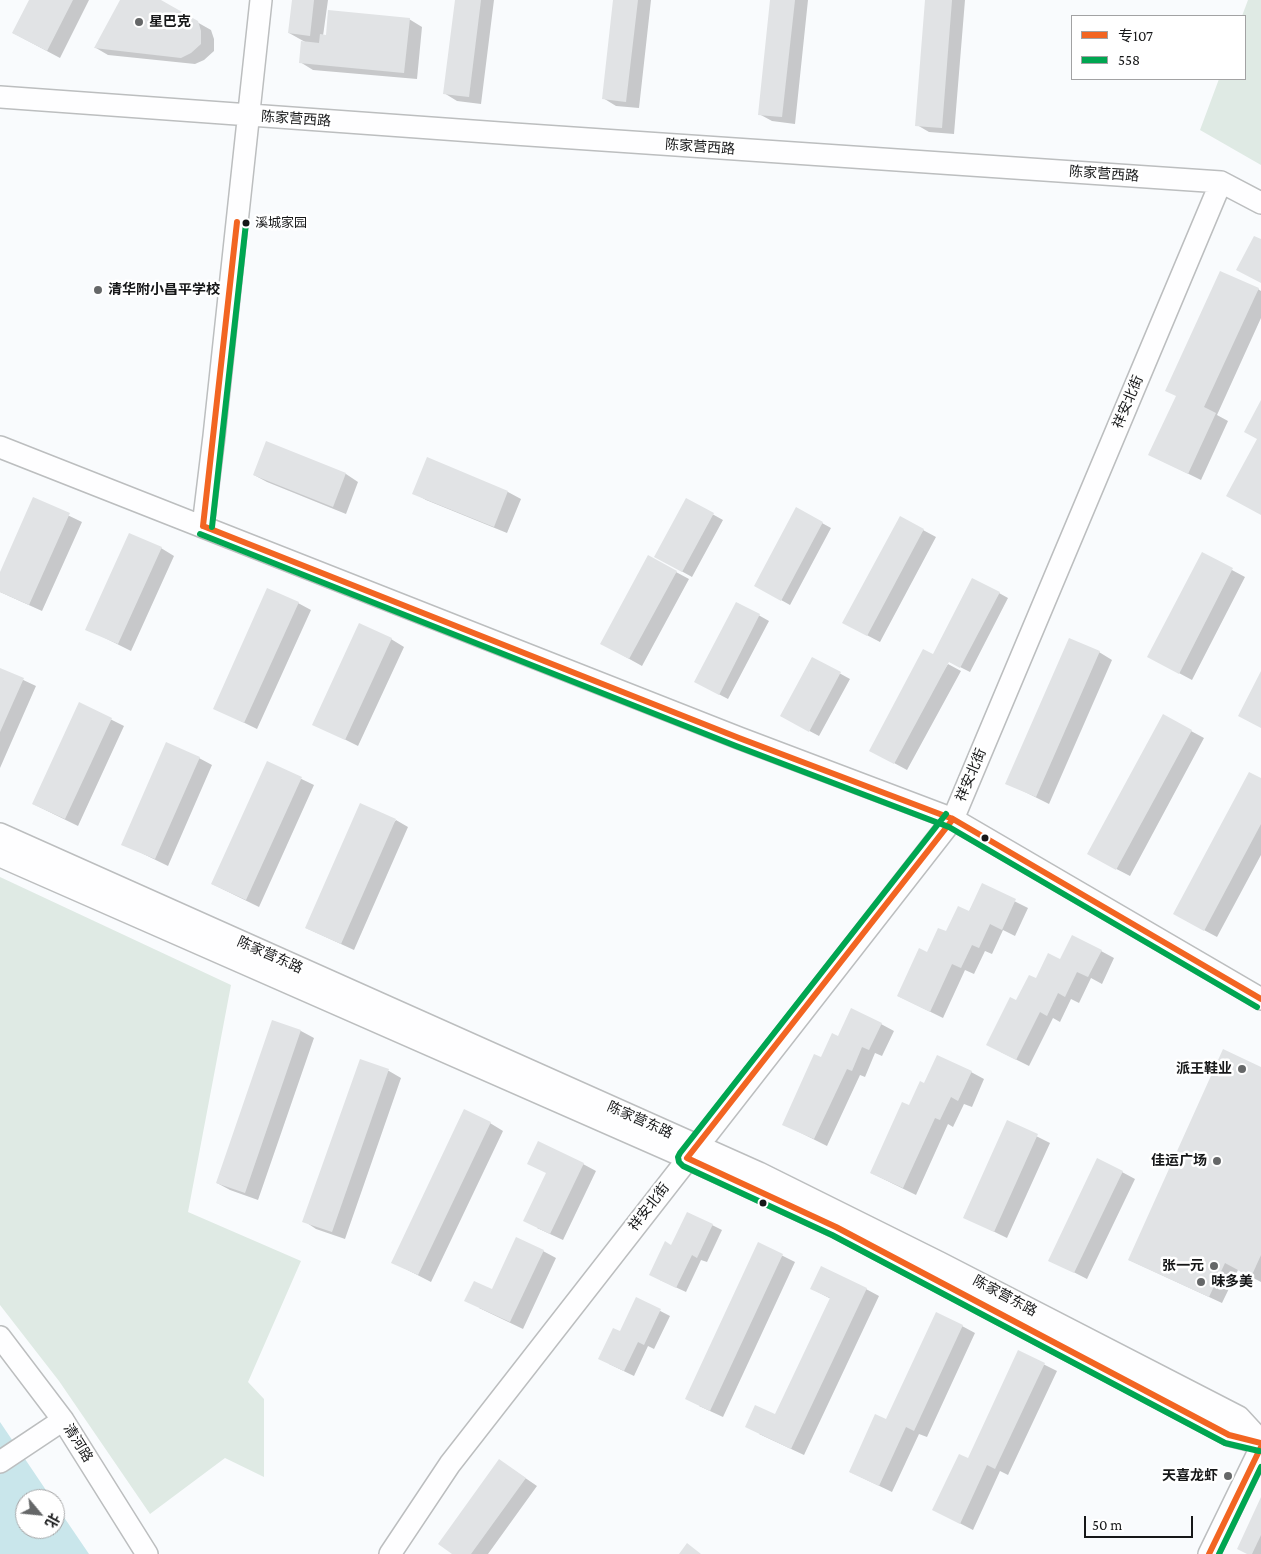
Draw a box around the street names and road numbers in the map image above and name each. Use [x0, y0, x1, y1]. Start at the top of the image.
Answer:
street label: 陈家营西路 [260, 108, 332, 130]
street label: 陈家营西路 [664, 136, 736, 158]
street label: 陈家营西路 [1068, 163, 1140, 185]
street label: 祥安北街 [1109, 373, 1147, 431]
street label: 祥安北街 [952, 746, 990, 804]
street label: 陈家营东路 [235, 933, 305, 977]
street label: 陈家营东路 [605, 1098, 675, 1142]
street label: 祥安北街 [625, 1180, 673, 1234]
street label: 陈家营东路 [970, 1272, 1040, 1320]
street label: 清河路 [60, 1421, 96, 1465]

